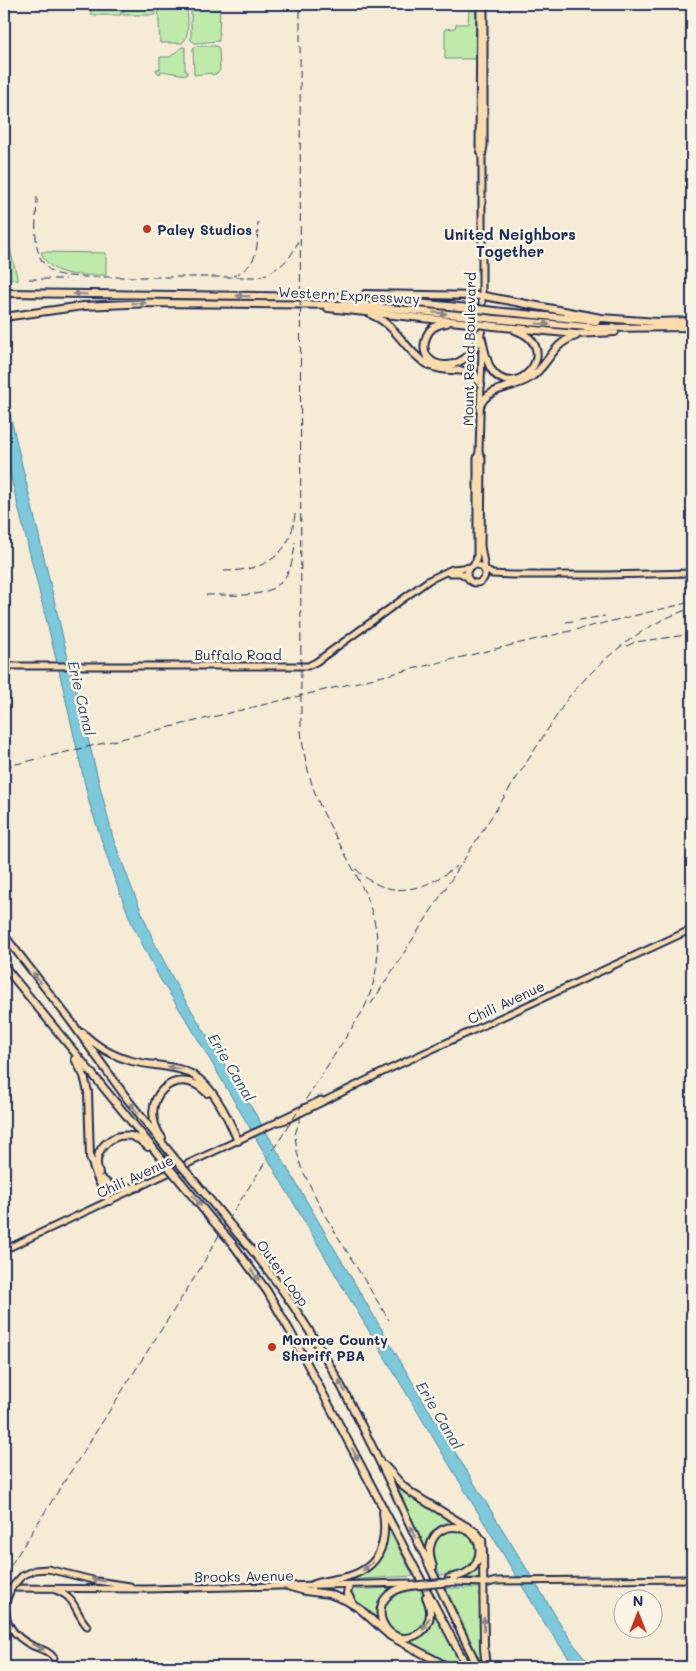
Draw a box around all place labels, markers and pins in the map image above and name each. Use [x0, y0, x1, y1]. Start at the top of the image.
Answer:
place label: Paley Studios [157, 220, 252, 239]
marker: Paley Studios [141, 223, 153, 235]
place label: Monroe County Sheriff PBA [282, 1330, 388, 1365]
marker: Monroe County Sheriff PBA [266, 1341, 278, 1353]

